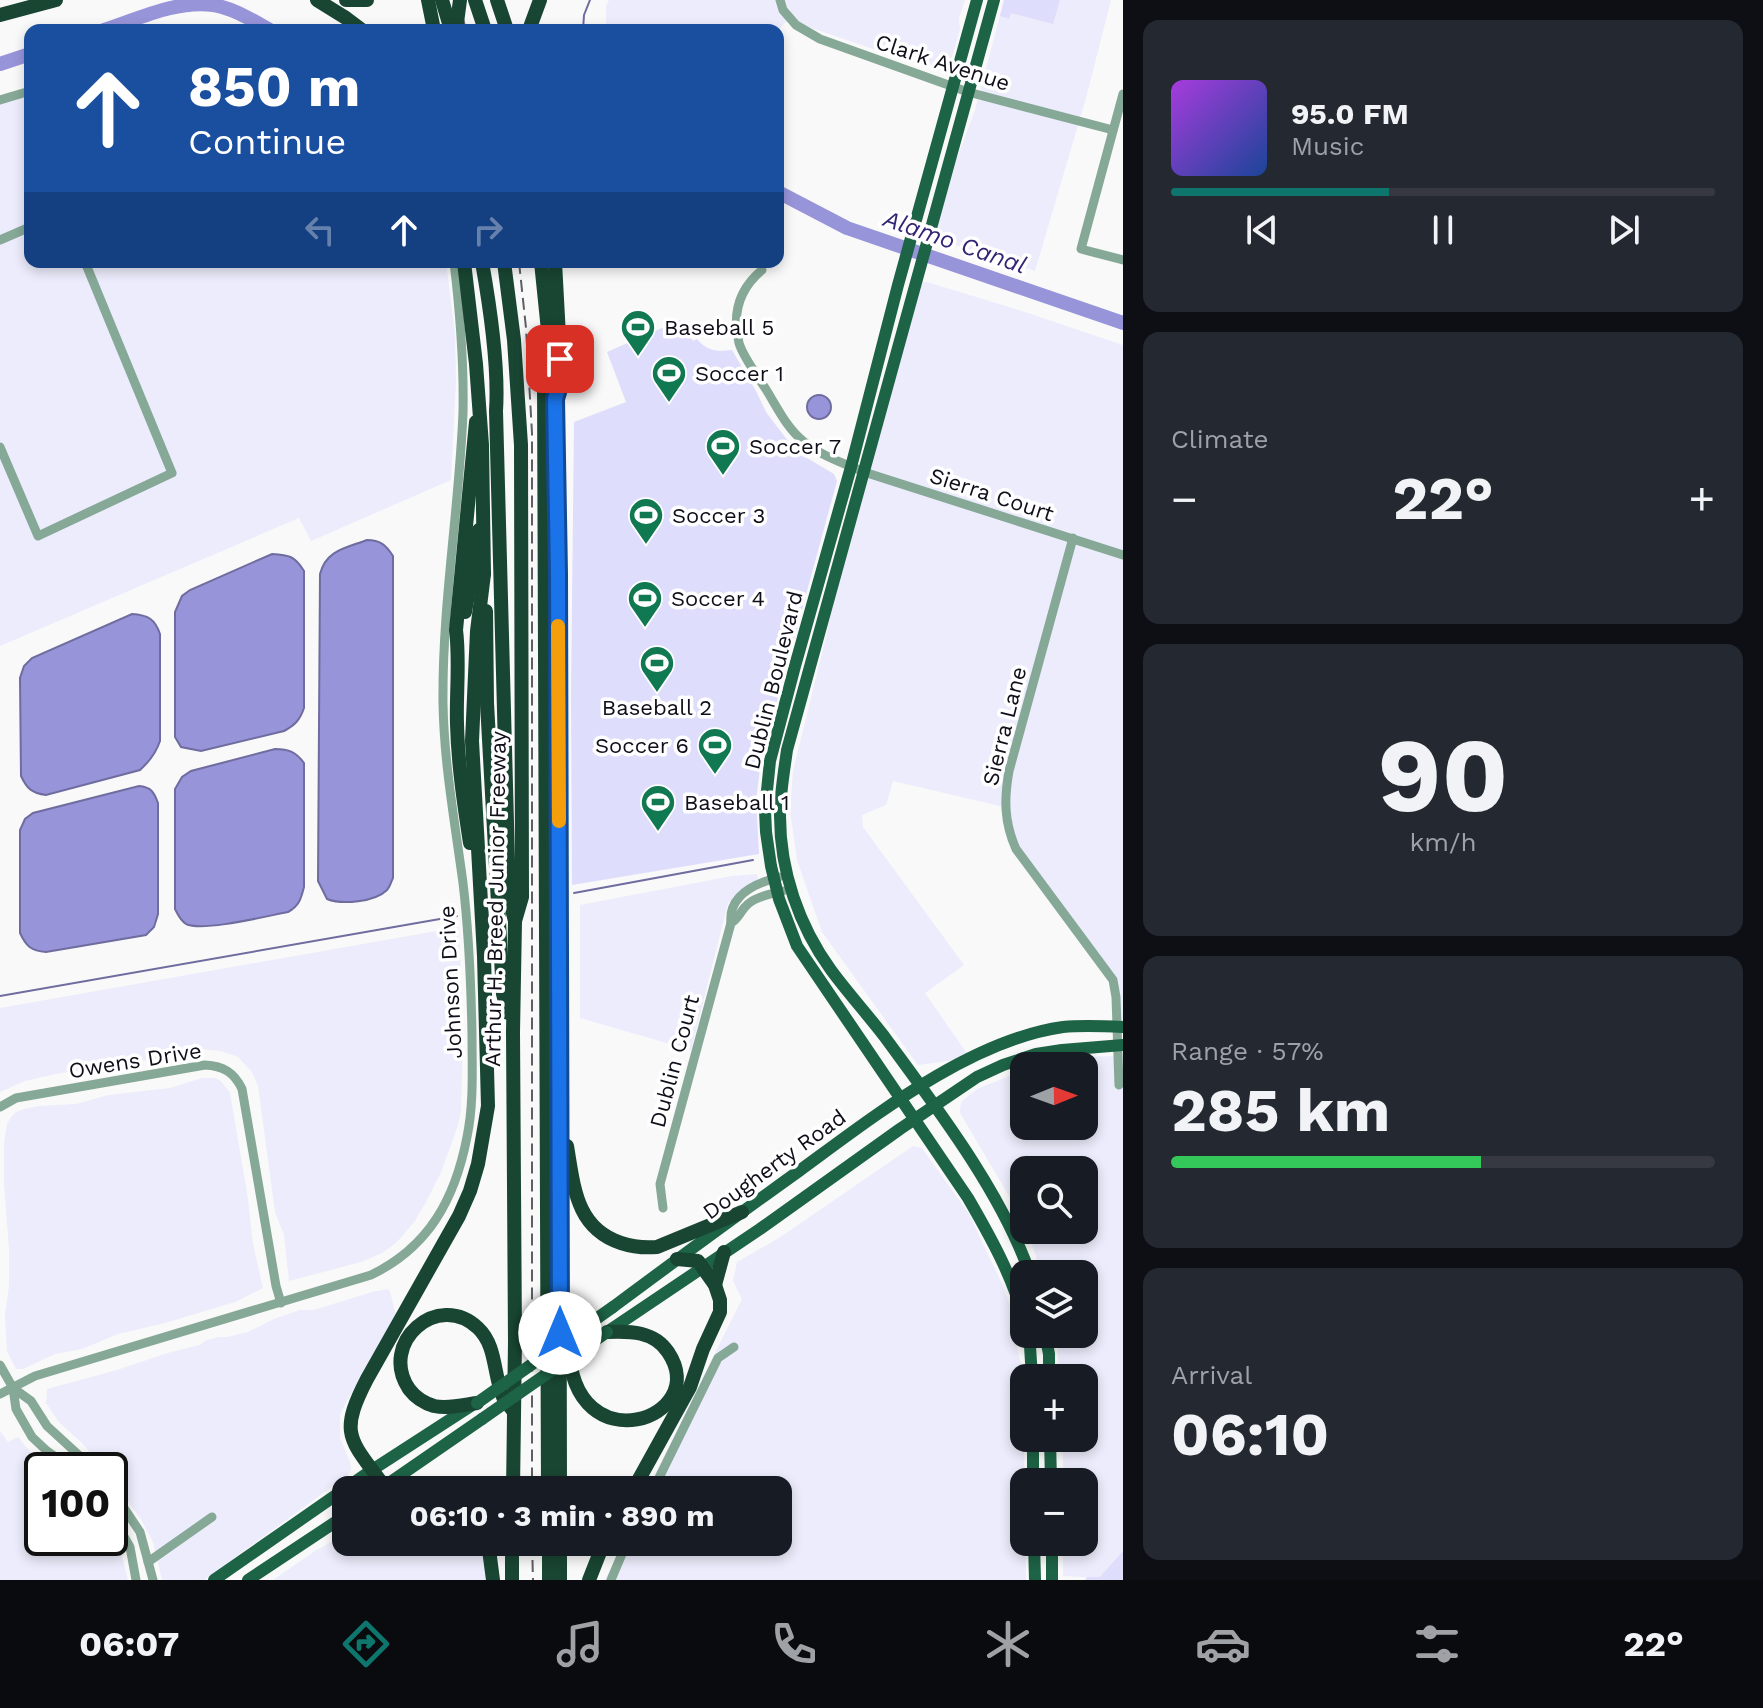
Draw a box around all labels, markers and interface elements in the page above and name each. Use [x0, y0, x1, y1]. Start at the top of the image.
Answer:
street label: Clark Avenue [873, 29, 1013, 96]
text: 850 m [188, 54, 361, 120]
icon: ahead [56, 56, 160, 160]
text: 95.0 FM [1291, 96, 1409, 131]
text: Continue [188, 121, 346, 163]
text: Music [1291, 131, 1364, 161]
water label: Alamo Canal [879, 204, 1030, 280]
icon: left [298, 208, 342, 252]
icon: ahead [382, 208, 426, 252]
icon: right [466, 208, 510, 252]
icon: previous [1240, 208, 1284, 252]
icon: pause [1421, 208, 1465, 252]
icon: next [1602, 208, 1646, 252]
sports icon: Baseball 5 [619, 308, 657, 358]
place label: Baseball 5 [664, 315, 774, 340]
pin [526, 325, 594, 393]
icon: arrive [538, 337, 582, 381]
sports icon: Soccer 1 [650, 354, 688, 404]
place label: Soccer 1 [695, 361, 784, 386]
text: Climate [1171, 424, 1269, 454]
sports icon: Soccer 7 [704, 427, 742, 477]
place label: Soccer 7 [749, 434, 841, 459]
street label: Sierra Court [927, 463, 1057, 526]
text: 22° [1392, 463, 1494, 534]
text: − [1171, 473, 1198, 525]
text: + [1688, 473, 1715, 525]
sports icon: Soccer 3 [627, 496, 665, 546]
place label: Soccer 3 [672, 503, 765, 528]
sports icon: Soccer 4 [626, 579, 664, 629]
place label: Soccer 4 [671, 586, 765, 611]
street label: Dublin Boulevard [739, 588, 808, 772]
sports icon: Baseball 2 [638, 644, 676, 694]
street label: Sierra Lane [978, 664, 1031, 788]
place label: Baseball 2 [602, 695, 712, 720]
text: 90 [1377, 714, 1509, 836]
sports icon: Soccer 6 [696, 726, 734, 776]
street label: Arthur H. Breed Junior Freeway [480, 730, 511, 1067]
place label: Soccer 6 [595, 733, 689, 758]
sports icon: Baseball 1 [639, 783, 677, 833]
place label: Baseball 1 [684, 790, 790, 815]
text: km/h [1410, 827, 1476, 857]
street label: Johnson Drive [434, 905, 467, 1059]
street label: Dublin Court [645, 992, 704, 1130]
text: Range · 57% [1171, 1036, 1324, 1066]
street label: Owens Drive [67, 1038, 203, 1083]
north arrow [1010, 1052, 1098, 1140]
map controls [1010, 1052, 1098, 1556]
text: 285 km [1171, 1075, 1390, 1146]
street label: Dougherty Road [698, 1104, 850, 1225]
button: search [1010, 1156, 1098, 1244]
button: layers [1010, 1260, 1098, 1348]
position arrow [518, 1291, 602, 1375]
text: Arrival [1171, 1360, 1252, 1390]
button: + [1010, 1364, 1098, 1452]
text: 06:10 [1171, 1399, 1329, 1470]
speed limit sign: 100 [24, 1452, 128, 1556]
button: − [1010, 1468, 1098, 1556]
text: 06:10 · 3 min · 890 m [409, 1498, 715, 1533]
icon: directions [338, 1616, 394, 1672]
icon: music [552, 1616, 608, 1672]
icon: phone [766, 1616, 822, 1672]
icon: climate [980, 1616, 1036, 1672]
icon: car [1195, 1616, 1251, 1672]
icon: filters [1409, 1616, 1465, 1672]
text: 06:07 [79, 1623, 179, 1665]
text: 22° [1623, 1623, 1684, 1665]

